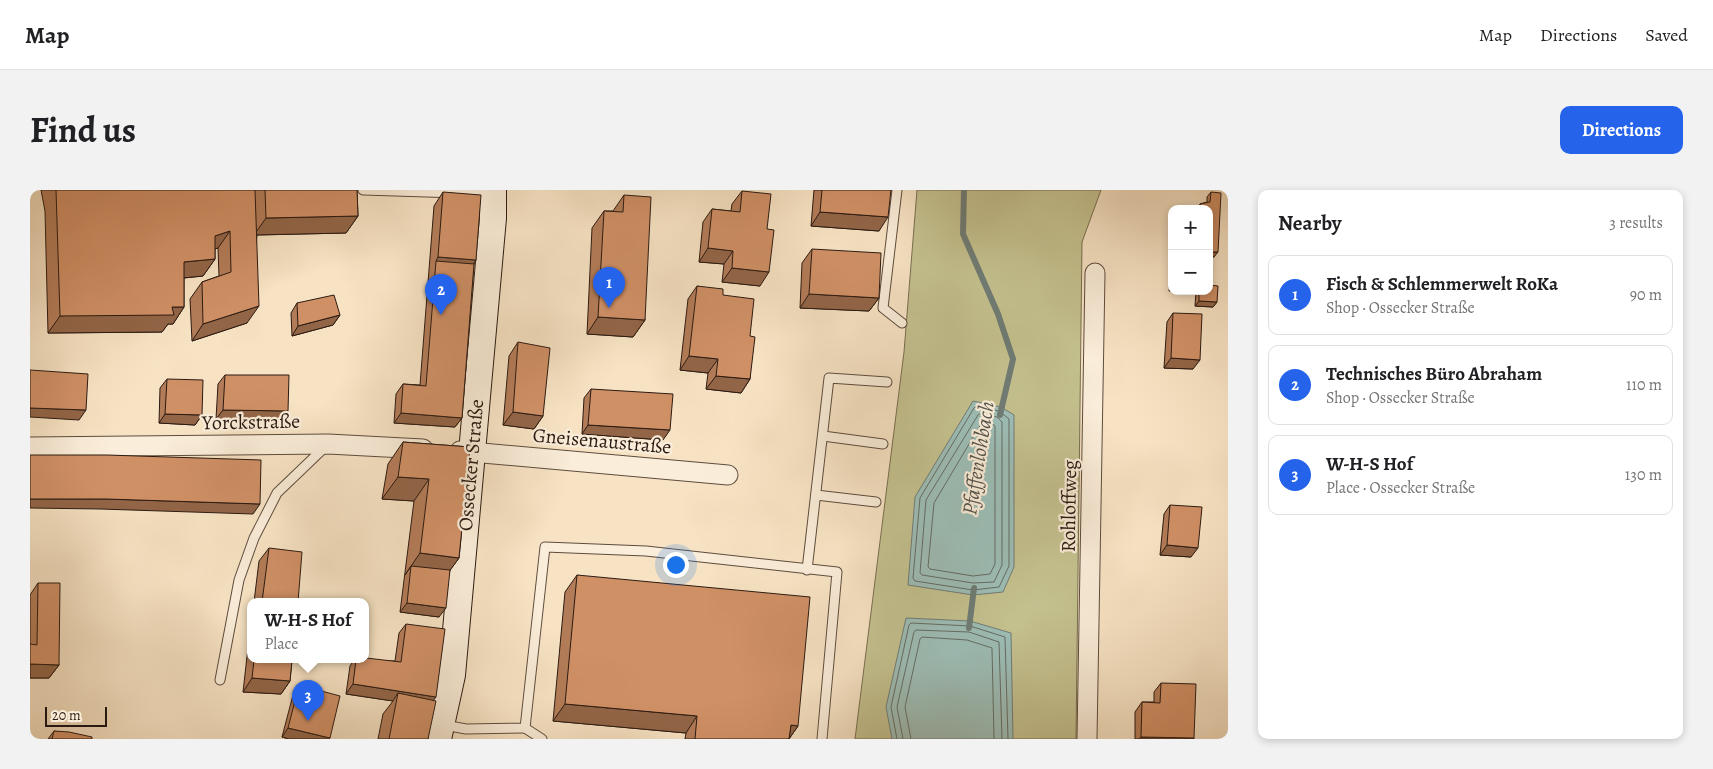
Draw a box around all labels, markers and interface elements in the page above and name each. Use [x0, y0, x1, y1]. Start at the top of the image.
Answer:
text: Map [25, 19, 69, 51]
text: Map [1479, 23, 1512, 47]
text: Directions [1540, 23, 1617, 47]
text: Saved [1645, 23, 1688, 47]
text: Find us [30, 106, 136, 154]
button: Directions [1560, 106, 1683, 154]
map controls [1168, 205, 1213, 295]
button: + [1168, 205, 1213, 250]
text: Nearby [1278, 209, 1341, 237]
text: 3 results [1609, 212, 1663, 234]
button: − [1168, 250, 1213, 295]
pin: 1 [593, 267, 625, 308]
text: Fisch & Schlemmerwelt RoKa [1326, 271, 1558, 297]
pin: 2 [425, 274, 457, 315]
text: 1 [1292, 284, 1298, 306]
text: 90 m [1630, 284, 1662, 306]
text: Shop · Ossecker Straße [1326, 297, 1475, 319]
text: Technisches Büro Abraham [1326, 361, 1542, 387]
text: 2 [1291, 374, 1299, 396]
text: 110 m [1626, 374, 1662, 396]
text: Shop · Ossecker Straße [1326, 387, 1475, 409]
street label: Ossecker Straße [452, 398, 490, 532]
water label: Pfaffenlohbach [955, 399, 1001, 517]
street label: Yorckstraße [201, 408, 300, 436]
street label: Gneisenaustraße [532, 422, 672, 461]
text: W-H-S Hof [1326, 451, 1413, 477]
street label: Rohloffweg [1055, 460, 1083, 552]
text: 3 [1292, 464, 1298, 486]
text: 130 m [1625, 464, 1662, 486]
text: Place · Ossecker Straße [1326, 477, 1475, 499]
your location [663, 552, 689, 578]
popup [247, 598, 369, 663]
text: W-H-S Hof [264, 607, 352, 633]
text: Place [264, 633, 298, 655]
pin: 3 [292, 680, 324, 721]
scale bar [45, 704, 108, 727]
text: 20 m [52, 706, 81, 725]

